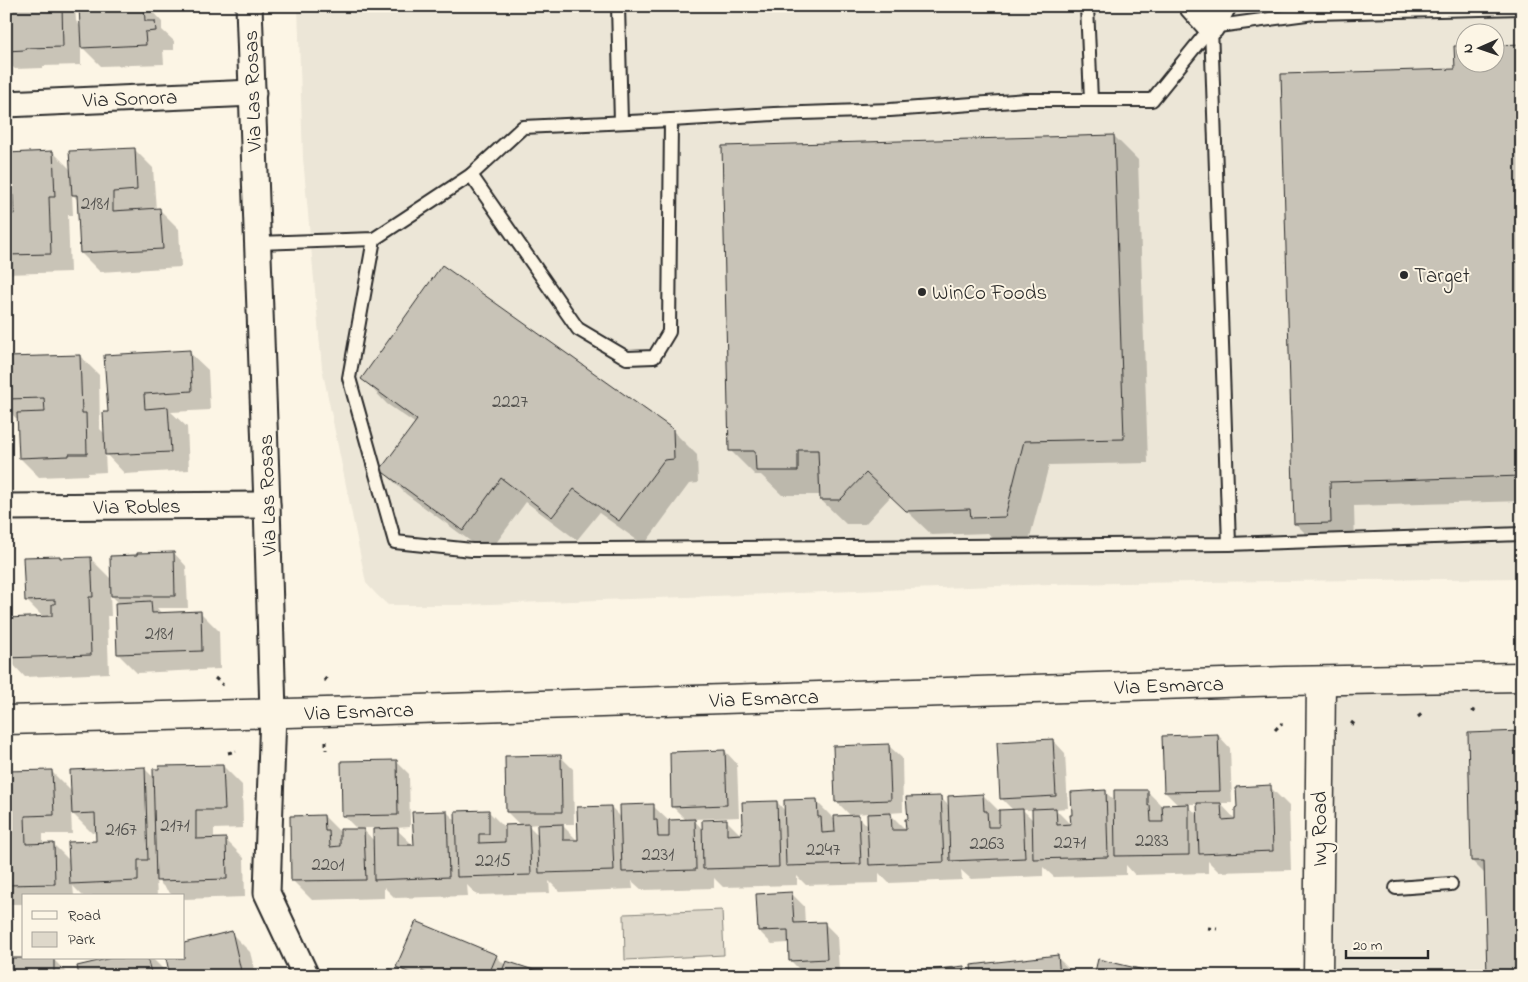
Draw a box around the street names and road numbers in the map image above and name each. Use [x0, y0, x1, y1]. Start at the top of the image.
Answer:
street label: Via Las Rosas [237, 30, 271, 153]
street label: Via Sonora [81, 83, 178, 117]
street label: Via Las Rosas [252, 434, 286, 557]
street label: Via Robles [92, 492, 181, 524]
street label: Via Esmarca [1113, 670, 1224, 704]
street label: Via Esmarca [708, 683, 819, 717]
street label: Via Esmarca [303, 696, 414, 730]
street label: Ivy Road [1306, 791, 1338, 867]

